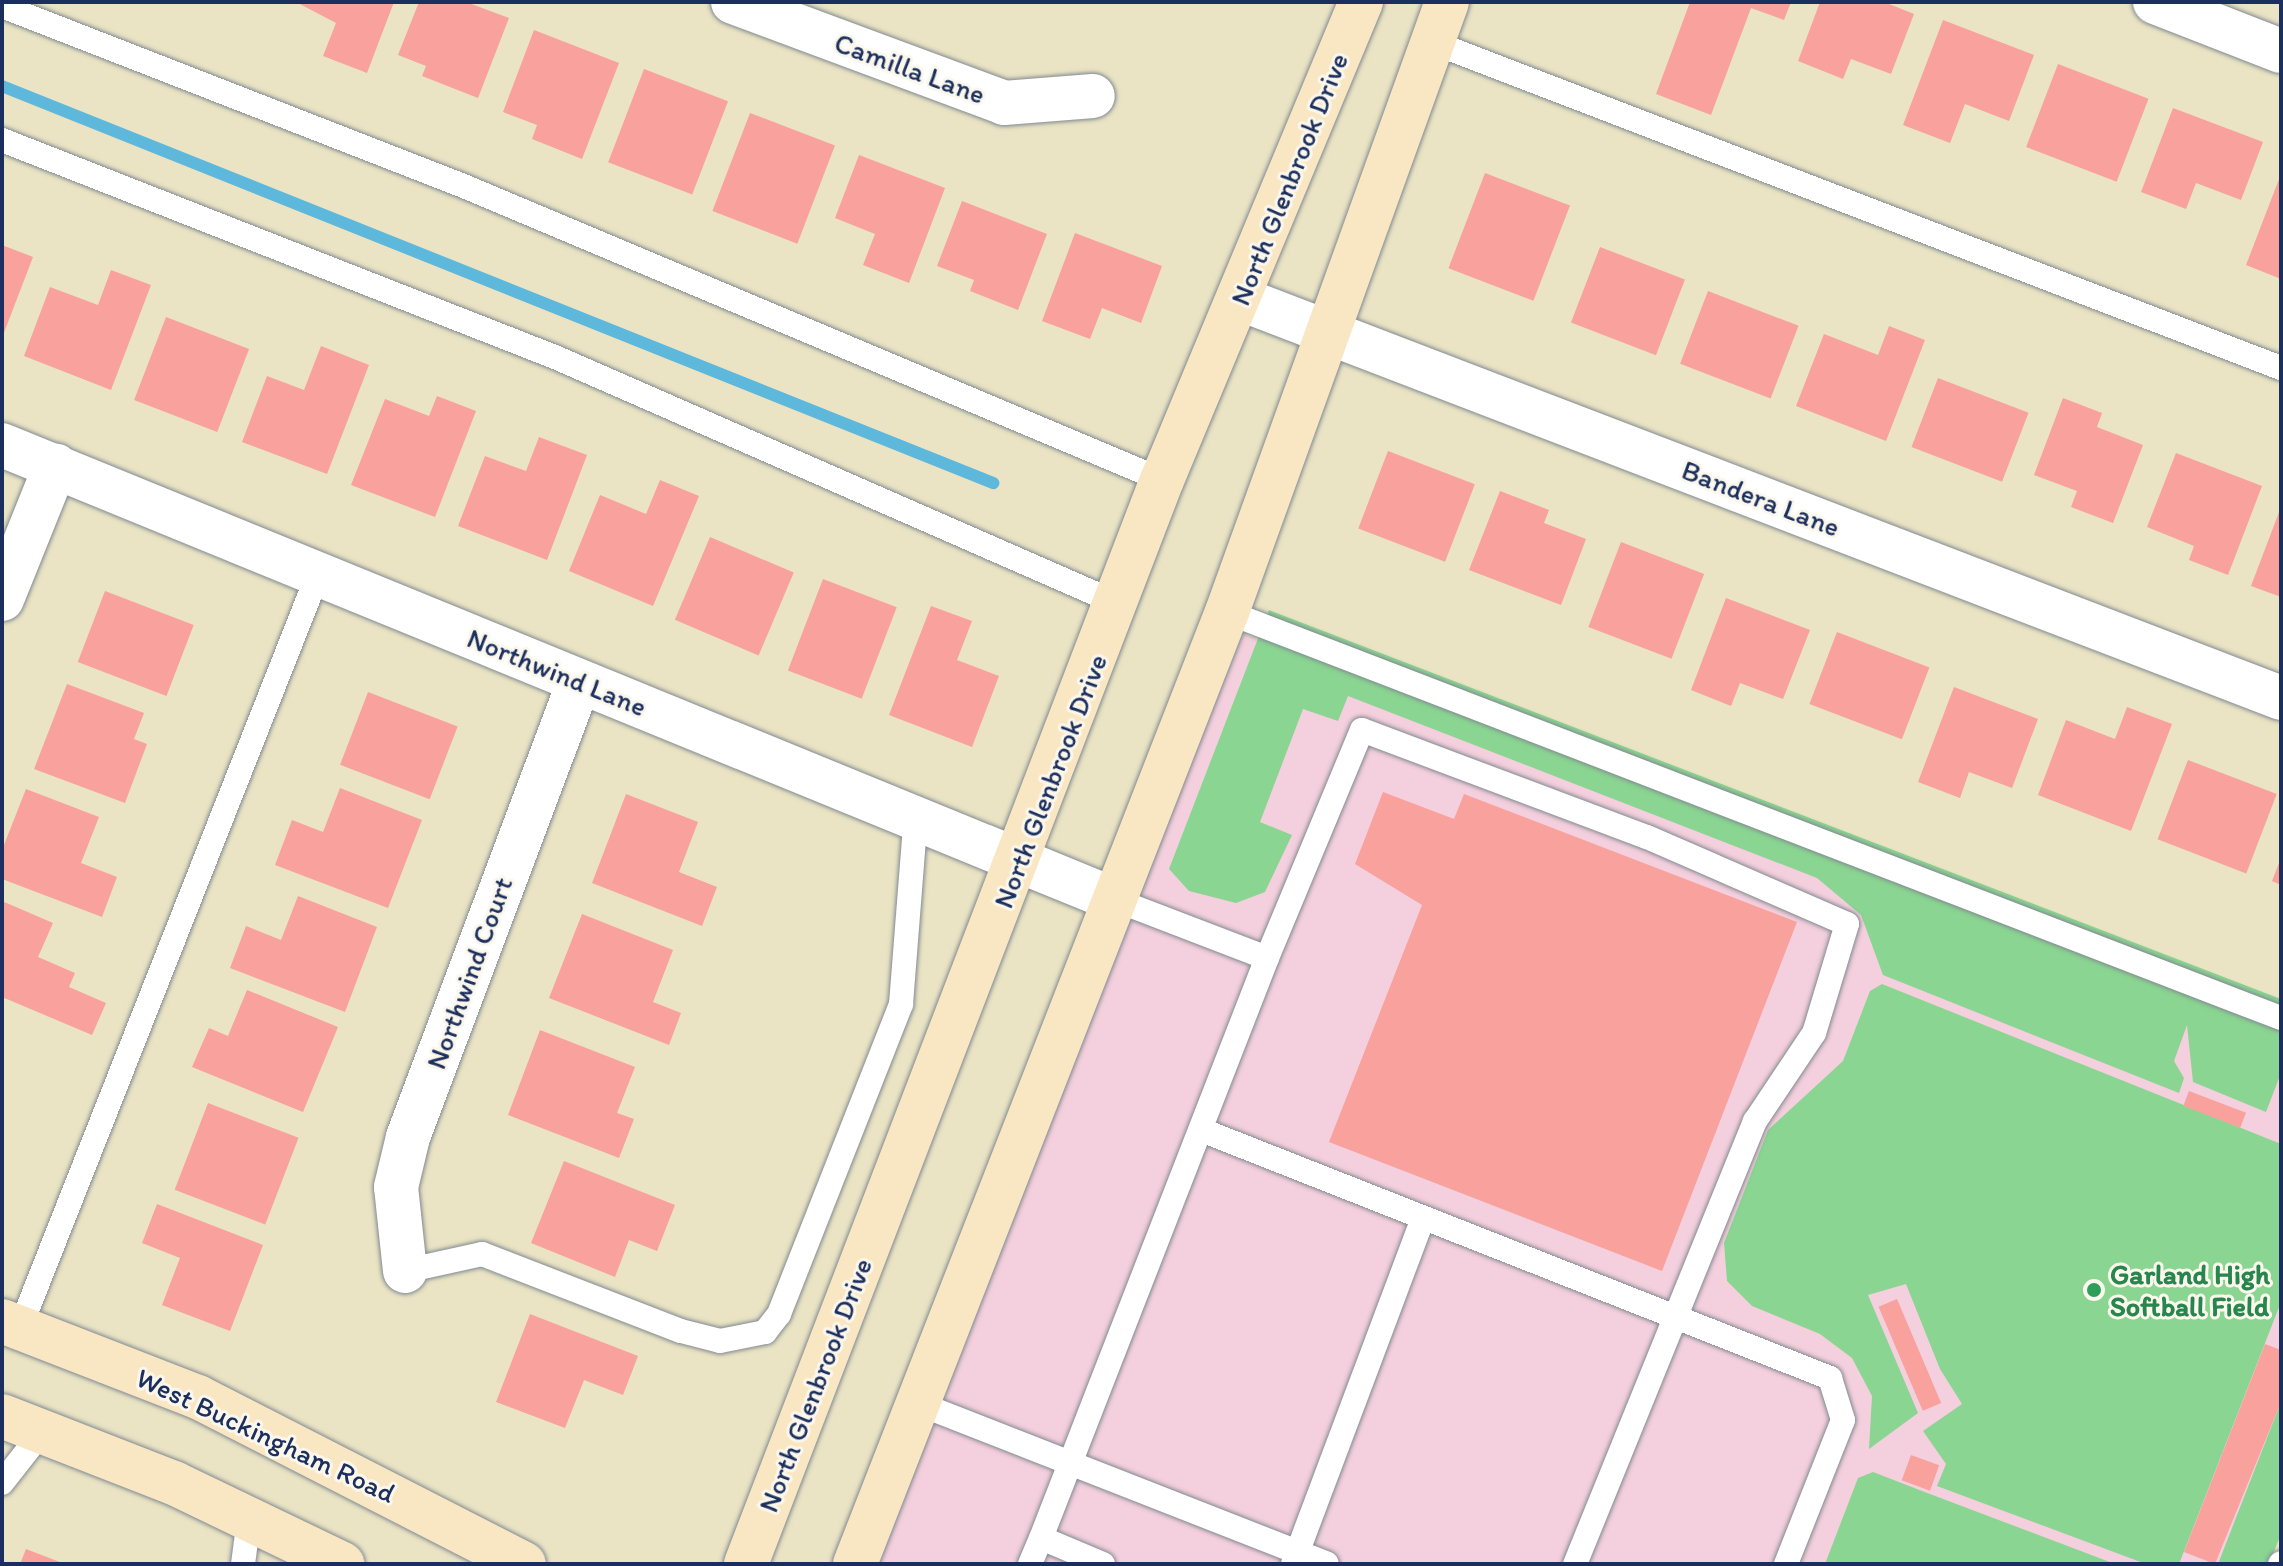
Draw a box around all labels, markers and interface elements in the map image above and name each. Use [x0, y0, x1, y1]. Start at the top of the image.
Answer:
street label: Camilla Lane [830, 25, 990, 111]
street label: North Glenbrook Drive [1223, 48, 1355, 310]
street label: Bandera Lane [1677, 452, 1845, 544]
street label: Northwind Lane [463, 621, 651, 723]
street label: North Glenbrook Drive [986, 649, 1114, 913]
street label: Northwind Court [419, 873, 519, 1073]
street label: North Glenbrook Drive [751, 1253, 879, 1517]
place label: Garland High Softball Field [2110, 1257, 2270, 1323]
marker: Garland High Softball Field [2085, 1281, 2103, 1299]
street label: West Buckingham Road [131, 1360, 401, 1510]

